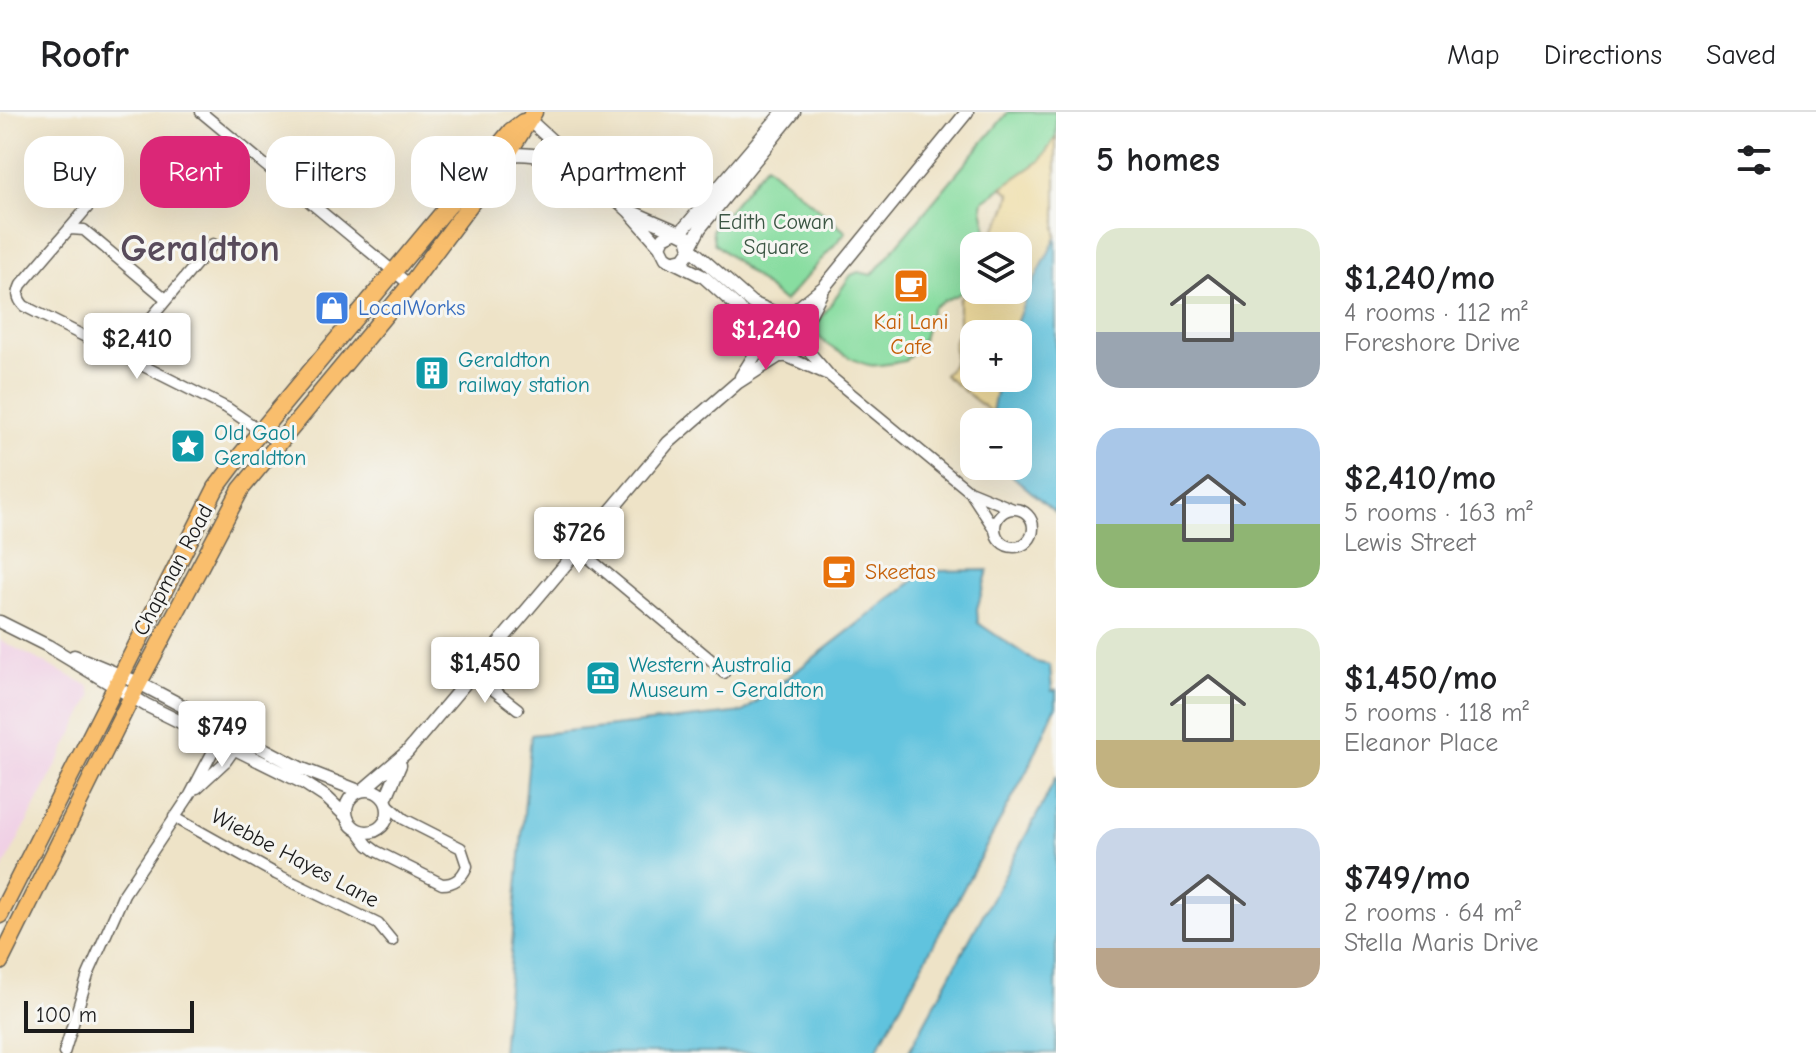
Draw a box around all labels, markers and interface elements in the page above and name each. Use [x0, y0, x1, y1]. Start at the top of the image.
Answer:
text: Roofr [40, 33, 129, 77]
text: Map [1447, 39, 1500, 71]
text: Directions [1544, 39, 1662, 71]
text: Saved [1706, 39, 1776, 71]
chip: Buy [24, 136, 124, 208]
chip: Rent [140, 136, 250, 208]
chip: Filters [266, 136, 395, 208]
chip: New [411, 136, 516, 208]
chip: Apartment [532, 136, 713, 208]
icon: filters [1732, 138, 1776, 182]
text: 5 homes [1096, 140, 1220, 180]
park label: Edith Cowan Square [718, 209, 834, 260]
district label: Geraldton [120, 227, 280, 271]
map controls [960, 232, 1032, 480]
button: layers [960, 232, 1032, 304]
text: $1,240/mo [1344, 258, 1495, 298]
icon: home [1160, 260, 1256, 356]
cafe icon: Kai Lani Cafe [892, 267, 930, 305]
shop icon: LocalWorks [313, 289, 351, 327]
place label: LocalWorks [358, 295, 465, 321]
text: 4 rooms · 112 m² [1344, 298, 1528, 328]
pin: $1,240 [701, 304, 831, 372]
place label: Kai Lani Cafe [873, 309, 949, 360]
pin: $2,410 [72, 313, 202, 381]
text: $1,240 [731, 315, 801, 345]
button: + [960, 320, 1032, 392]
text: $2,410 [102, 324, 172, 354]
text: Foreshore Drive [1344, 328, 1520, 358]
place label: Geraldton railway station [458, 347, 590, 398]
building icon: Geraldton railway station [413, 354, 451, 392]
button: − [960, 408, 1032, 480]
place label: Old Gaol Geraldton [214, 420, 306, 471]
place icon: Old Gaol Geraldton [169, 427, 207, 465]
text: $2,410/mo [1344, 458, 1496, 498]
icon: home [1160, 460, 1256, 556]
text: 5 rooms · 163 m² [1344, 498, 1533, 528]
street label: Chapman Road [128, 500, 218, 640]
pin: $726 [532, 507, 626, 575]
text: $726 [552, 518, 606, 548]
text: Lewis Street [1344, 528, 1476, 558]
cafe icon: Skeetas [820, 553, 858, 591]
place label: Skeetas [865, 559, 936, 585]
pin: $1,450 [420, 637, 550, 705]
text: $1,450 [449, 648, 521, 678]
place label: Western Australia Museum - Geraldton [629, 652, 824, 703]
text: $1,450/mo [1344, 658, 1497, 698]
museum icon: Western Australia Museum - Geraldton [584, 659, 622, 697]
icon: home [1160, 660, 1256, 756]
text: 5 rooms · 118 m² [1344, 698, 1529, 728]
pin: $749 [175, 701, 269, 769]
text: $749 [196, 712, 248, 742]
text: Eleanor Place [1344, 728, 1498, 758]
street label: Wiebbe Hayes Lane [207, 803, 383, 913]
text: $749/mo [1344, 858, 1470, 898]
icon: home [1160, 860, 1256, 956]
text: 2 rooms · 64 m² [1344, 898, 1521, 928]
text: Stella Maris Drive [1344, 928, 1538, 958]
scale bar [24, 997, 194, 1033]
text: 100 m [36, 1002, 97, 1028]

